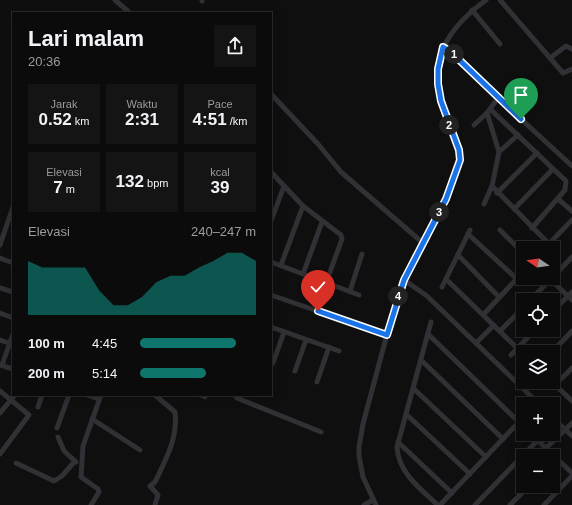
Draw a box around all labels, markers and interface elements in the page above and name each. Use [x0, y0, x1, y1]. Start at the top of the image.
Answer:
button: share [214, 25, 256, 67]
text: Lari malam [28, 26, 144, 51]
pin: 1 [444, 44, 464, 64]
text: 1 [451, 48, 457, 60]
text: 20:36 [28, 54, 61, 69]
pin [504, 78, 538, 119]
icon: arrive [510, 84, 532, 106]
text: Jarak [51, 98, 77, 110]
text: Waktu [127, 98, 157, 110]
text: Pace [207, 98, 233, 110]
text: 0.52 [39, 110, 72, 129]
text: 2:31 [125, 110, 159, 129]
text: 4:51 [193, 110, 227, 129]
text: km [72, 115, 89, 127]
text: /km [227, 115, 247, 127]
pin: 2 [439, 115, 459, 135]
text: 2 [446, 119, 452, 131]
text: Elevasi [46, 166, 82, 178]
text: kcal [210, 166, 230, 178]
text: 132 [116, 172, 144, 191]
text: bpm [144, 177, 168, 189]
text: 7 [53, 178, 63, 197]
text: 39 [211, 178, 229, 197]
text: m [63, 183, 75, 195]
pin: 3 [429, 202, 449, 222]
text: 3 [436, 206, 442, 218]
text: Elevasi [28, 224, 70, 239]
text: 240–247 m [191, 224, 256, 239]
north arrow [516, 241, 560, 285]
map controls [516, 241, 560, 493]
pin [301, 270, 335, 311]
icon: check [307, 276, 329, 298]
pin: 4 [388, 286, 408, 306]
text: 4 [395, 290, 401, 302]
button: locate [516, 293, 560, 337]
text: 100 m [28, 336, 65, 351]
text: 4:45 [92, 336, 117, 351]
button: layers [516, 345, 560, 389]
text: 200 m [28, 366, 65, 381]
text: 5:14 [92, 366, 117, 381]
button: + [516, 397, 560, 441]
button: − [516, 449, 560, 493]

